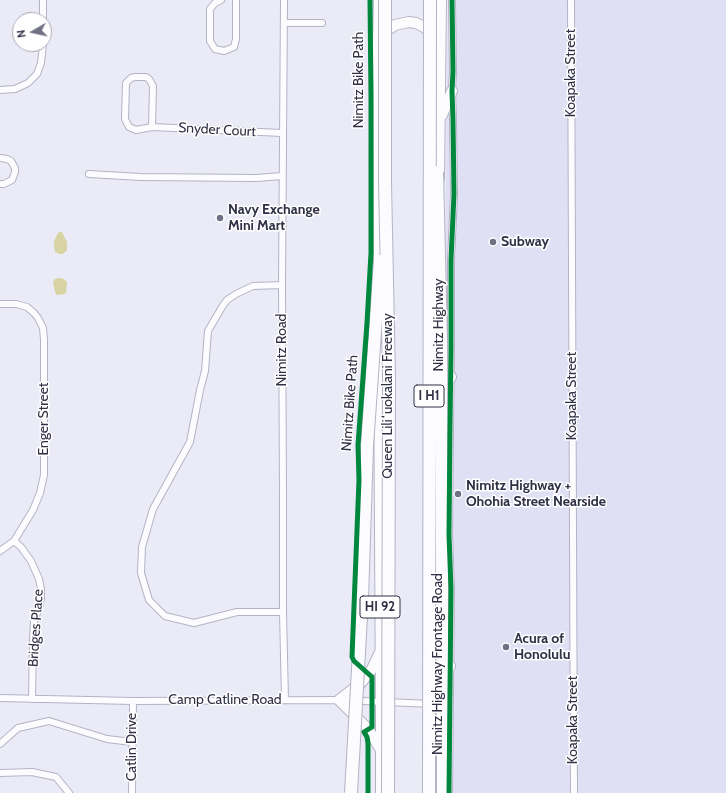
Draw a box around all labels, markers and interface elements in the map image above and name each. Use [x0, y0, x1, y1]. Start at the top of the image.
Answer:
north arrow [12, 12, 52, 52]
text: N [14, 29, 29, 39]
street label: Koapaka Street [563, 29, 579, 117]
street label: Nimitz Bike Path [351, 32, 367, 128]
street label: Snyder Court [178, 120, 256, 140]
place label: Navy Exchange Mini Mart [228, 202, 320, 234]
marker: Navy Exchange Mini Mart [215, 213, 225, 223]
place label: Subway [501, 234, 549, 250]
marker: Subway [488, 237, 498, 247]
street label: Nimitz Highway [431, 278, 447, 372]
street label: Queen Liliʻuokalani Freeway [380, 313, 396, 479]
street label: Nimitz Road [274, 314, 290, 386]
street label: Koapaka Street [564, 352, 580, 440]
street label: Nimitz Bike Path [338, 354, 362, 452]
street label: Enger Street [36, 382, 52, 456]
road number: I H1 [414, 385, 444, 407]
place label: Nimitz Highway + Ohohia Street Nearside [466, 478, 606, 510]
marker: Nimitz Highway + Ohohia Street Nearside [453, 489, 463, 499]
street label: Nimitz Highway Frontage Road [430, 573, 446, 755]
street label: Bridges Place [25, 589, 47, 667]
road number: HI 92 [360, 596, 400, 618]
place label: Acura of Honolulu [514, 631, 570, 664]
marker: Acura of Honolulu [501, 642, 511, 652]
street label: Koapaka Street [565, 676, 581, 764]
street label: Camp Catline Road [168, 692, 282, 708]
street label: Catlin Drive [124, 713, 140, 781]

